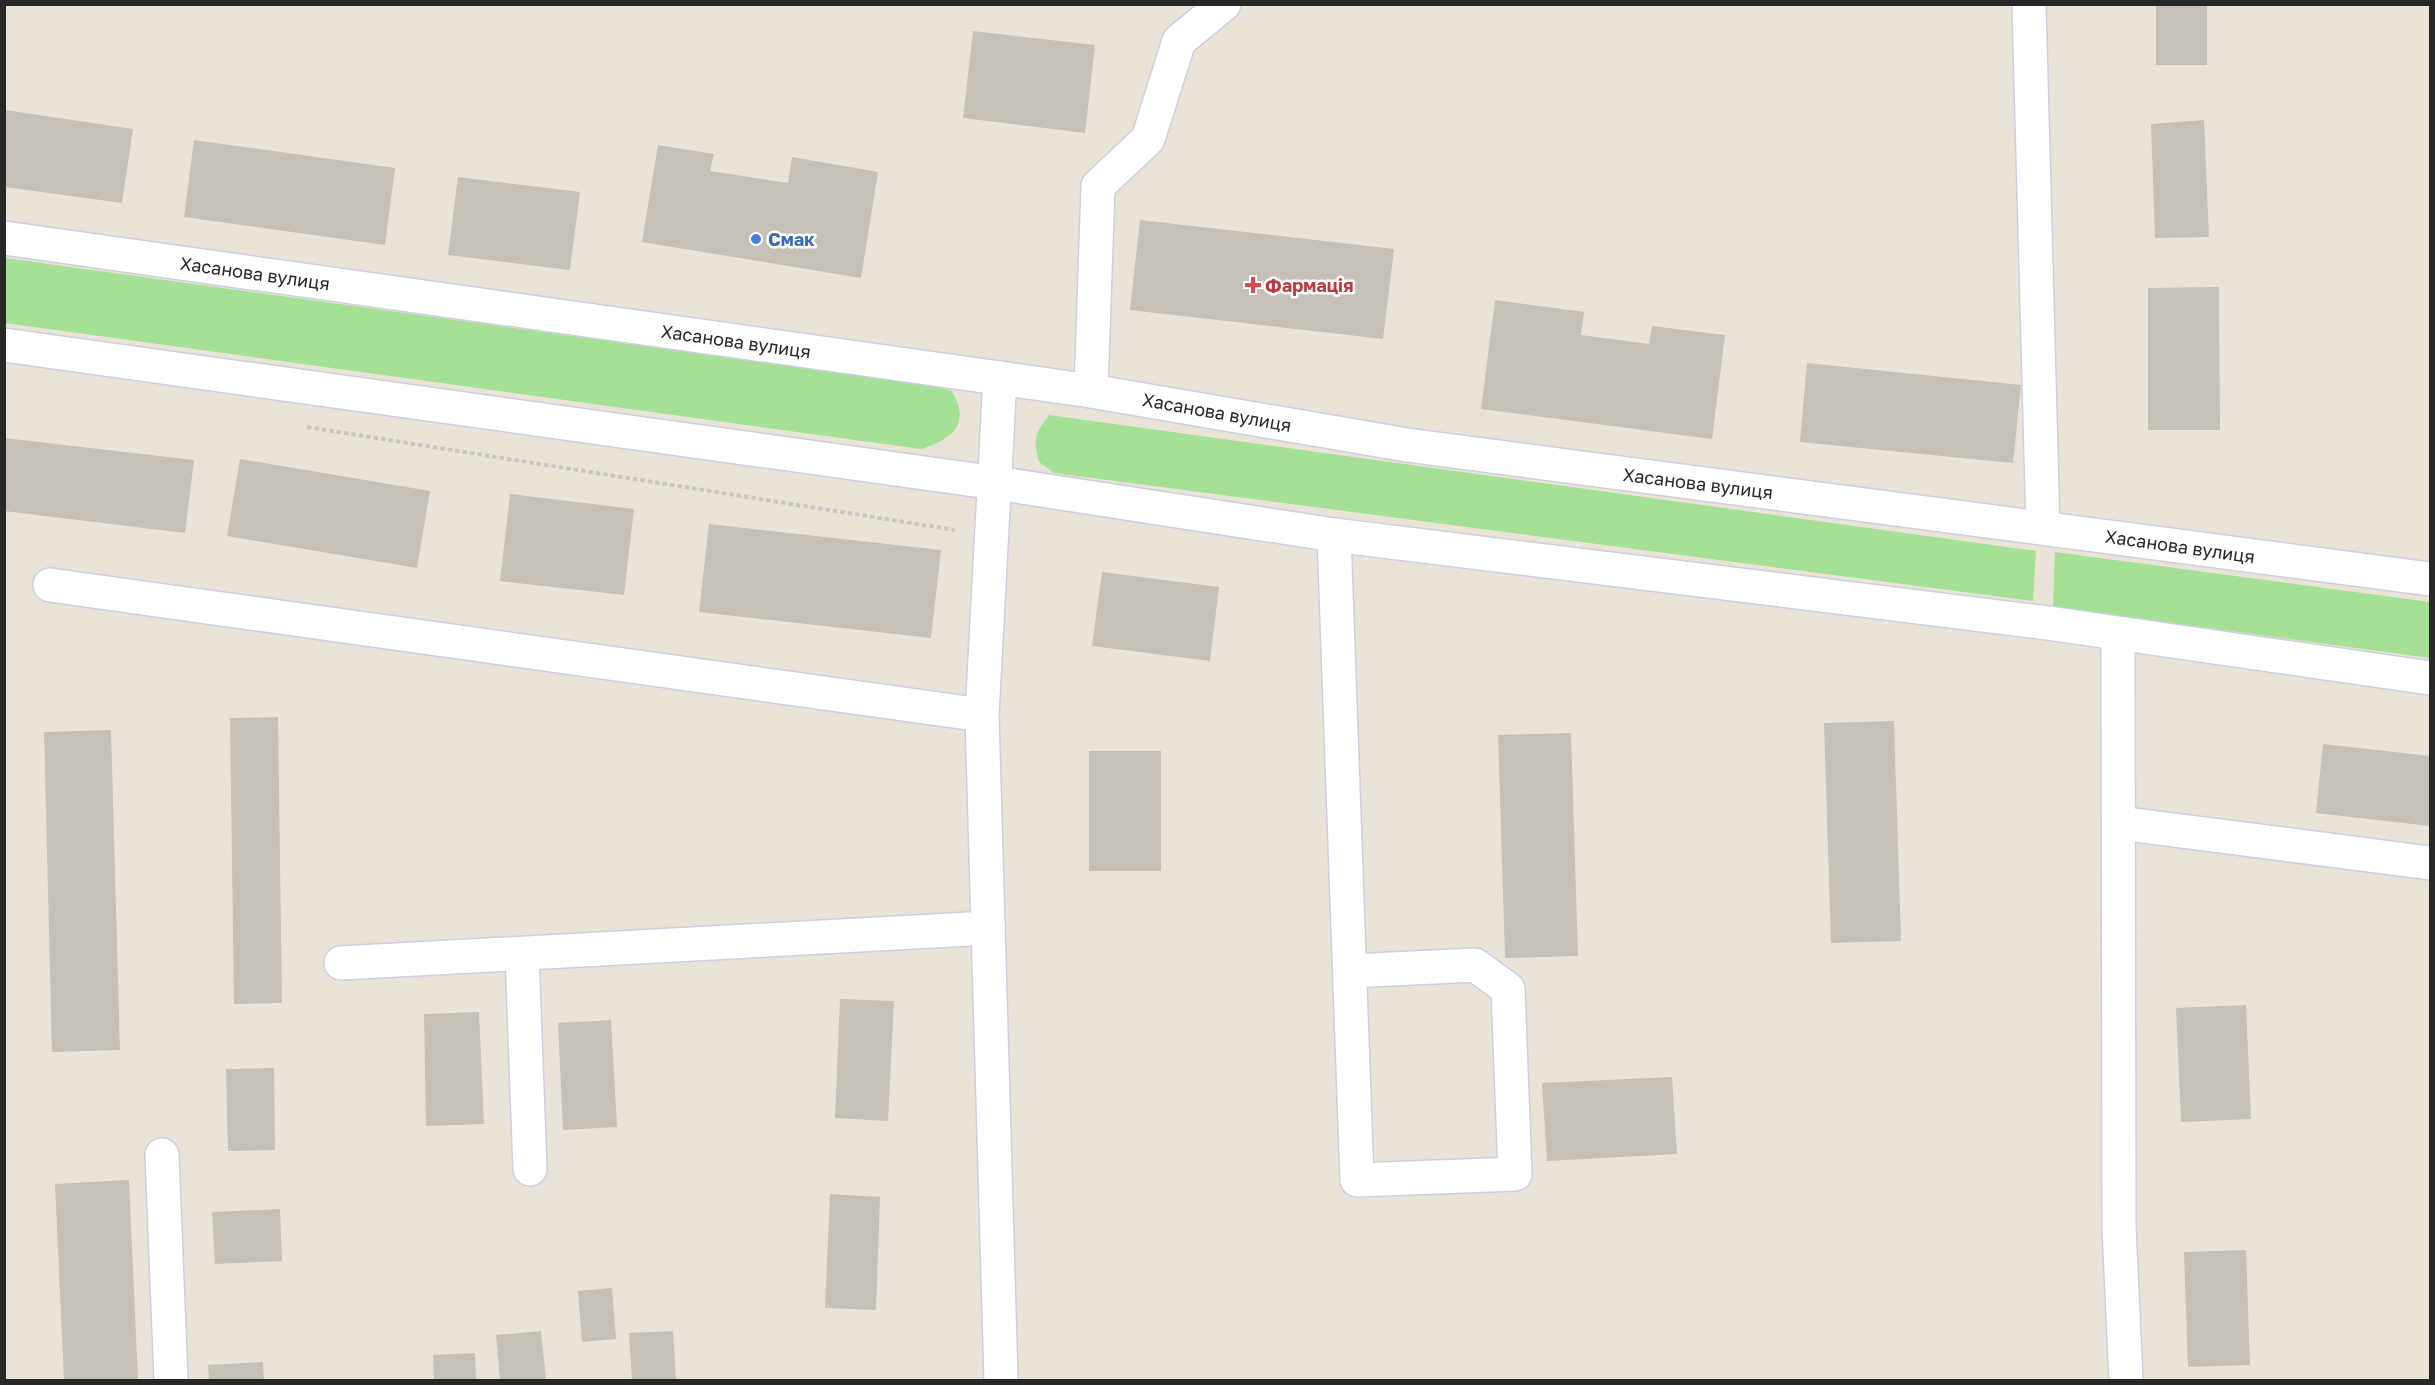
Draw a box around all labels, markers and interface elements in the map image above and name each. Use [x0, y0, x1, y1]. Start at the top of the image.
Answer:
place label: Смак [768, 228, 815, 250]
marker: Смак [749, 232, 763, 246]
street label: Хасанова вулиця [179, 252, 331, 294]
place label: Фармація [1265, 274, 1353, 296]
marker: Фармація [1246, 278, 1260, 292]
street label: Хасанова вулиця [660, 320, 812, 362]
street label: Хасанова вулиця [1141, 388, 1293, 436]
street label: Хасанова вулиця [1622, 463, 1774, 503]
street label: Хасанова вулиця [2104, 525, 2256, 567]

